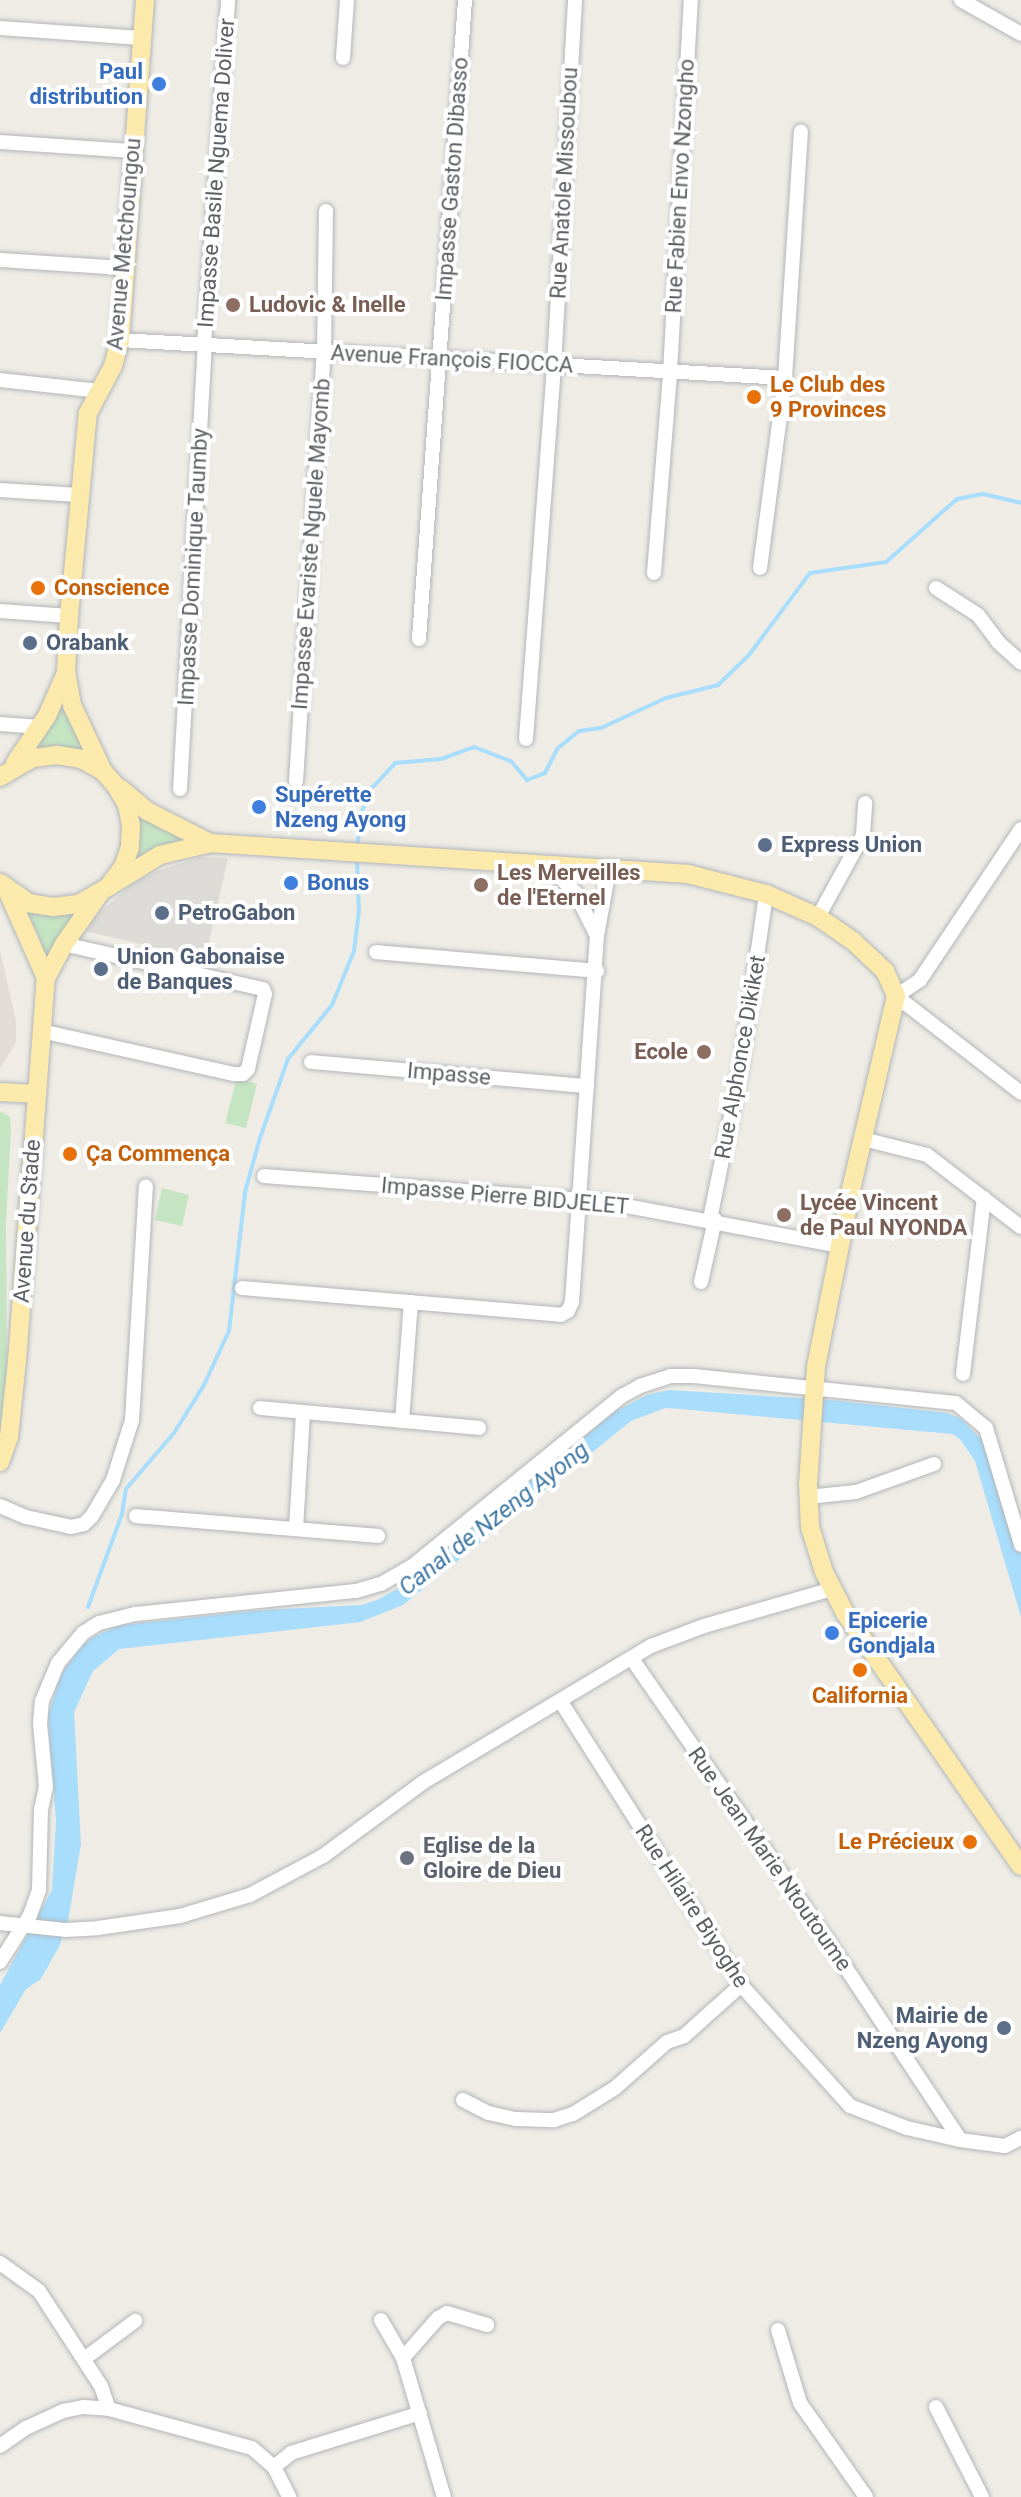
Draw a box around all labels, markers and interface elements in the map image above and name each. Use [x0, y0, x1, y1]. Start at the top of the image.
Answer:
street label: Impasse Basile Nguema Doliver [192, 17, 240, 329]
street label: Impasse Gaston Dibasso [430, 56, 474, 302]
place label: Paul distribution [29, 58, 143, 110]
street label: Rue Fabien Envo Nzongho [660, 58, 700, 314]
street label: Rue Anatole Missoubou [545, 66, 583, 300]
marker: Paul distribution [150, 75, 168, 93]
street label: Avenue Metchoungou [102, 137, 146, 351]
place label: Ludovic & Inelle [249, 292, 406, 318]
marker: Ludovic & Inelle [224, 296, 242, 314]
street label: Avenue François FIOCCA [330, 339, 574, 379]
place label: Le Club des 9 Provinces [770, 371, 886, 422]
street label: Impasse Evariste Nguele Mayomb [286, 377, 336, 711]
marker: Le Club des 9 Provinces [745, 388, 763, 406]
street label: Impasse Dominique Taumby [173, 427, 213, 707]
place label: Conscience [54, 575, 169, 601]
marker: Conscience [29, 579, 47, 597]
place label: Orabank [46, 630, 129, 656]
marker: Orabank [21, 634, 39, 652]
place label: Supérette Nzeng Ayong [275, 781, 406, 832]
marker: Supérette Nzeng Ayong [250, 798, 268, 816]
place label: Express Union [781, 832, 922, 858]
marker: Express Union [756, 836, 774, 854]
place label: Les Merveilles de l'Eternel [497, 859, 640, 910]
place label: Bonus [307, 870, 369, 896]
marker: Bonus [282, 874, 300, 892]
marker: Les Merveilles de l'Eternel [472, 876, 490, 894]
place label: PetroGabon [178, 900, 295, 926]
marker: PetroGabon [153, 904, 171, 922]
place label: Union Gabonaise de Banques [117, 943, 285, 994]
street label: Rue Alphonce Dikiket [709, 953, 771, 1161]
marker: Union Gabonaise de Banques [92, 960, 110, 978]
place label: Ecole [634, 1039, 688, 1065]
marker: Ecole [695, 1043, 713, 1061]
street label: Impasse [406, 1057, 492, 1091]
street label: Avenue du Stade [8, 1138, 46, 1304]
place label: Ça Commença [86, 1141, 230, 1167]
marker: Ça Commença [61, 1145, 79, 1163]
street label: Impasse Pierre BIDJELET [380, 1172, 630, 1220]
place label: Lycée Vincent de Paul NYONDA [800, 1189, 967, 1240]
marker: Lycée Vincent de Paul NYONDA [775, 1206, 793, 1224]
water label: Canal de Nzeng Ayong [393, 1436, 595, 1602]
place label: Epicerie Gondjala [848, 1607, 935, 1658]
marker: Epicerie Gondjala [823, 1624, 841, 1642]
marker: California [851, 1661, 869, 1679]
place label: California [812, 1683, 908, 1709]
street label: Rue Jean Marie Ntoutoume [683, 1742, 857, 1976]
street label: Rue Hilaire Biyoghe [629, 1820, 755, 1992]
place label: Le Précieux [838, 1829, 954, 1855]
place label: Eglise de la Gloire de Dieu [423, 1832, 561, 1884]
marker: Le Précieux [961, 1833, 979, 1851]
marker: Eglise de la Gloire de Dieu [398, 1849, 416, 1867]
place label: Mairie de Nzeng Ayong [857, 2002, 988, 2054]
marker: Mairie de Nzeng Ayong [995, 2019, 1013, 2037]

